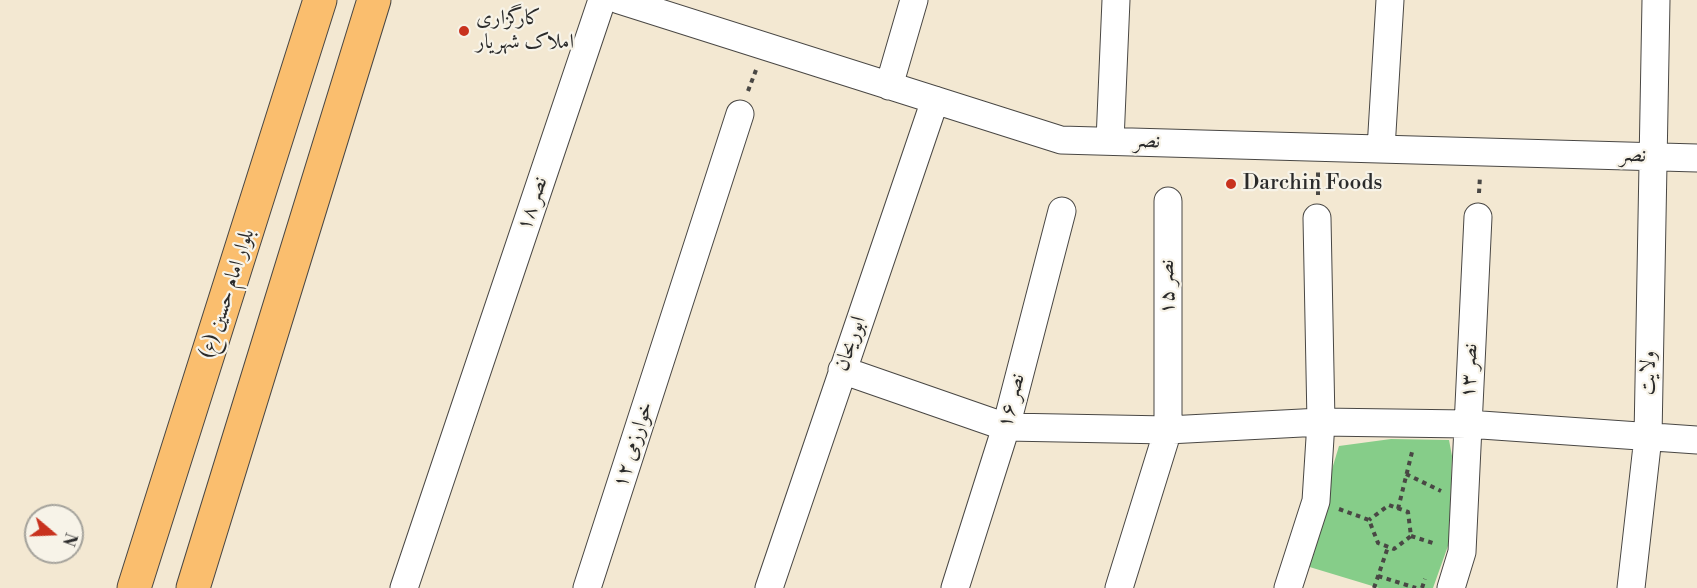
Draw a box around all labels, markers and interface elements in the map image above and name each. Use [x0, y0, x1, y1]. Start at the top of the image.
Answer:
place label: کارگزاری املاک شهریار [476, 6, 574, 56]
marker: کارگزاری املاک شهریار [457, 24, 471, 38]
street label: نصر [1133, 129, 1161, 155]
street label: نصر [1619, 143, 1647, 169]
place label: Darchin Foods [1243, 171, 1383, 197]
street label: نصر ۱۸ [512, 174, 554, 234]
marker: Darchin Foods [1224, 177, 1238, 191]
street label: بلوار امام حسین (ع) [195, 226, 261, 362]
street label: نصر ۱۵ [1155, 259, 1181, 315]
street label: ابوریحان [830, 313, 872, 375]
street label: نصر ۱۳ [1456, 343, 1484, 399]
street label: ولایت [1636, 351, 1662, 395]
street label: نصر ۱۶ [993, 371, 1031, 431]
street label: خوارزمی ۱۲ [608, 399, 660, 491]
north arrow [24, 504, 84, 564]
text: N [58, 530, 81, 548]

